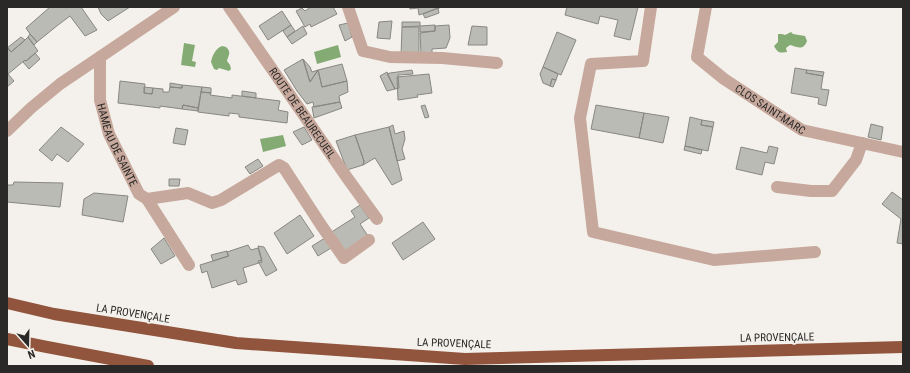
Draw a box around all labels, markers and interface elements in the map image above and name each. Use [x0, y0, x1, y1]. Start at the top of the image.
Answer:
street label: ROUTE DE BEAURECUEIL [266, 65, 338, 161]
street label: CLOS SAINT-MARC [732, 82, 808, 137]
street label: HAMEAU DE SAINTE [94, 102, 140, 189]
street label: LA PROVENÇALE [95, 301, 171, 326]
north arrow [8, 325, 48, 365]
street label: LA PROVENÇALE [740, 330, 815, 345]
street label: LA PROVENÇALE [417, 336, 492, 351]
text: N [26, 347, 37, 361]

